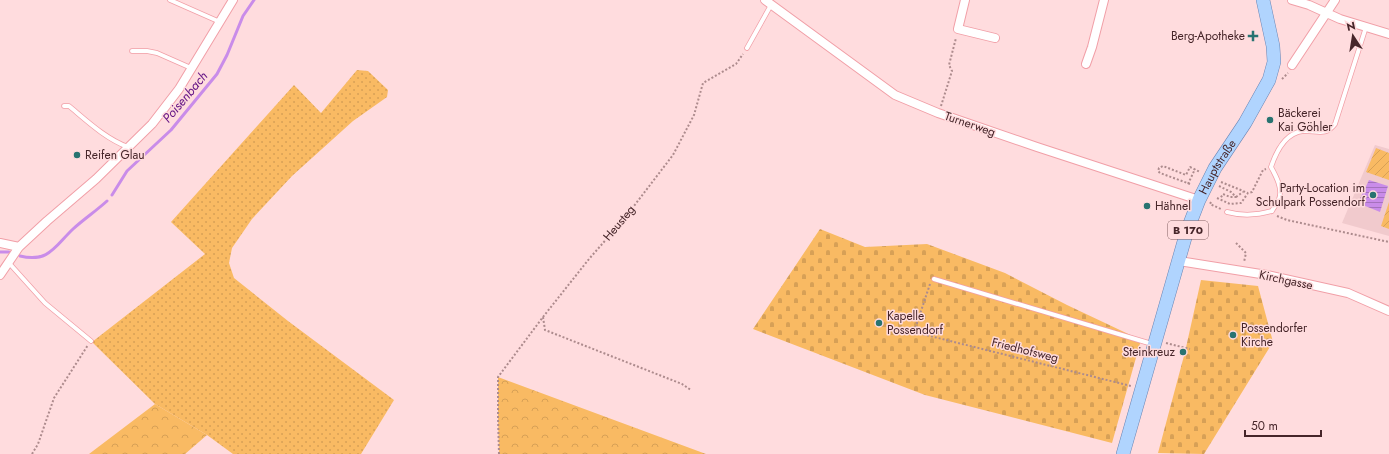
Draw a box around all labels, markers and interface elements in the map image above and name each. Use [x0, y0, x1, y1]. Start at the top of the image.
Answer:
north arrow [1333, 16, 1373, 56]
text: N [1345, 17, 1357, 35]
place label: Berg-Apotheke [1171, 27, 1245, 45]
marker: Berg-Apotheke [1248, 31, 1258, 41]
water label: Poisenbach [158, 67, 212, 127]
place label: Bäckerei Kai Göhler [1278, 104, 1333, 136]
street label: Turnerweg [942, 107, 998, 141]
marker: Bäckerei Kai Göhler [1265, 115, 1275, 125]
street label: Hauptstraße [1194, 136, 1241, 198]
place label: Reifen Glau [85, 146, 145, 164]
marker: Reifen Glau [72, 150, 82, 160]
place label: Party-Location im Schulpark Possendorf [1256, 179, 1366, 211]
marker: Party-Location im Schulpark Possendorf [1368, 190, 1378, 200]
place label: Hähnel [1155, 197, 1191, 215]
street label: Heusteg [599, 201, 639, 245]
marker: Hähnel [1142, 201, 1152, 211]
road number: B 170 [1168, 221, 1208, 239]
street label: Kirchgasse [1258, 266, 1314, 294]
place label: Kapelle Possendorf [887, 307, 943, 339]
marker: Kapelle Possendorf [874, 318, 884, 328]
place label: Possendorfer Kirche [1241, 319, 1308, 351]
marker: Possendorfer Kirche [1228, 330, 1238, 340]
street label: Friedhofsweg [990, 333, 1060, 367]
place label: Steinkreuz [1123, 343, 1175, 361]
marker: Steinkreuz [1178, 347, 1188, 357]
scale bar [1245, 412, 1321, 438]
text: 50 m [1251, 417, 1278, 435]

